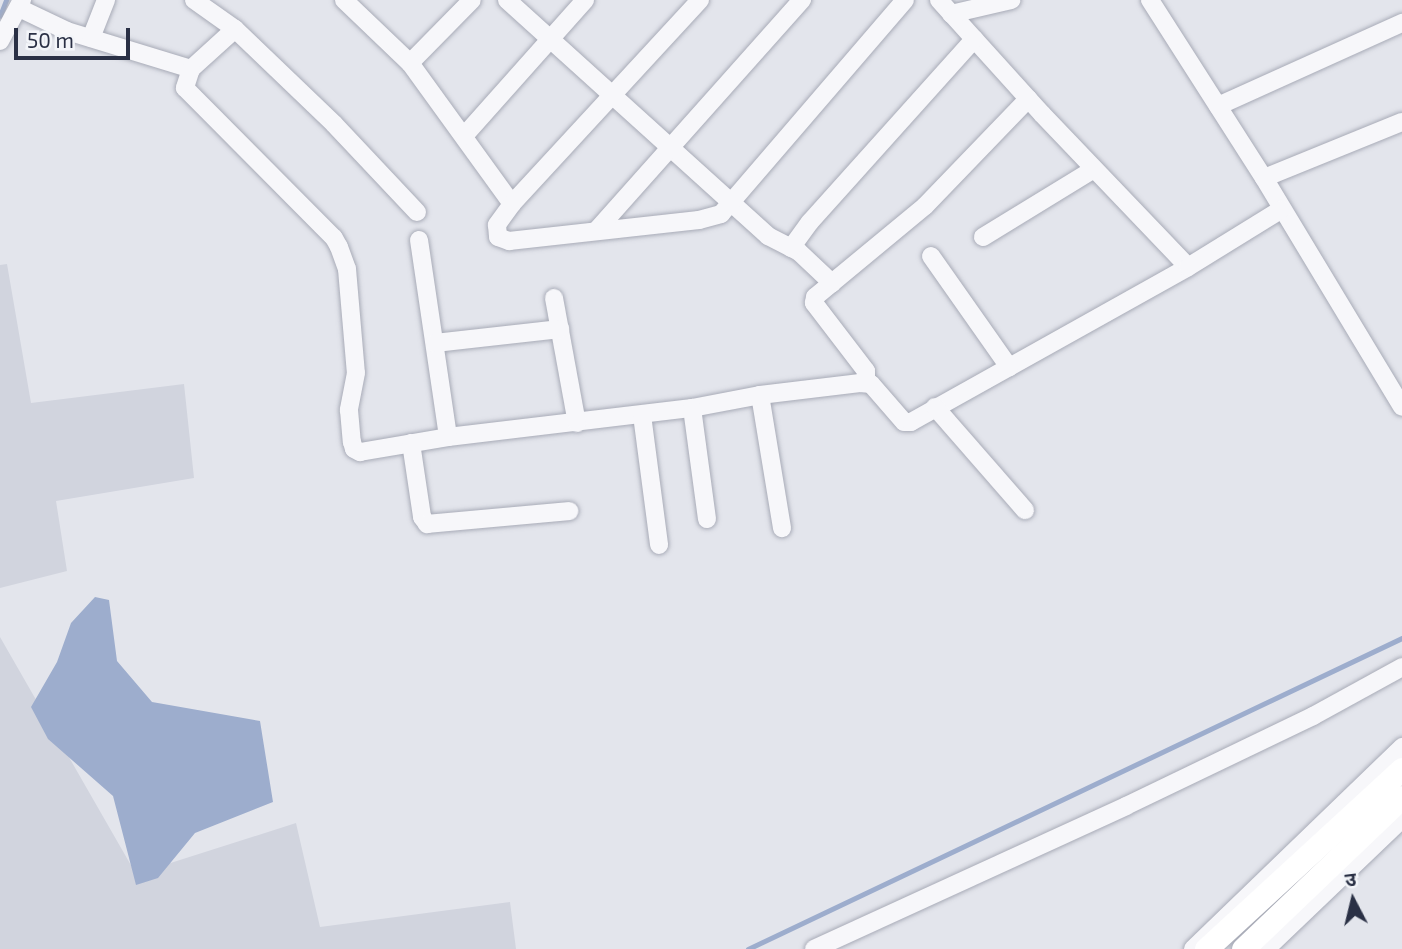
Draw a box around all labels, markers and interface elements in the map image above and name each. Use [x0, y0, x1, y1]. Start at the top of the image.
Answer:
scale bar [18, 14, 133, 58]
text: 50 m [27, 27, 74, 52]
north arrow [1318, 865, 1388, 935]
text: उ [1343, 867, 1357, 891]

